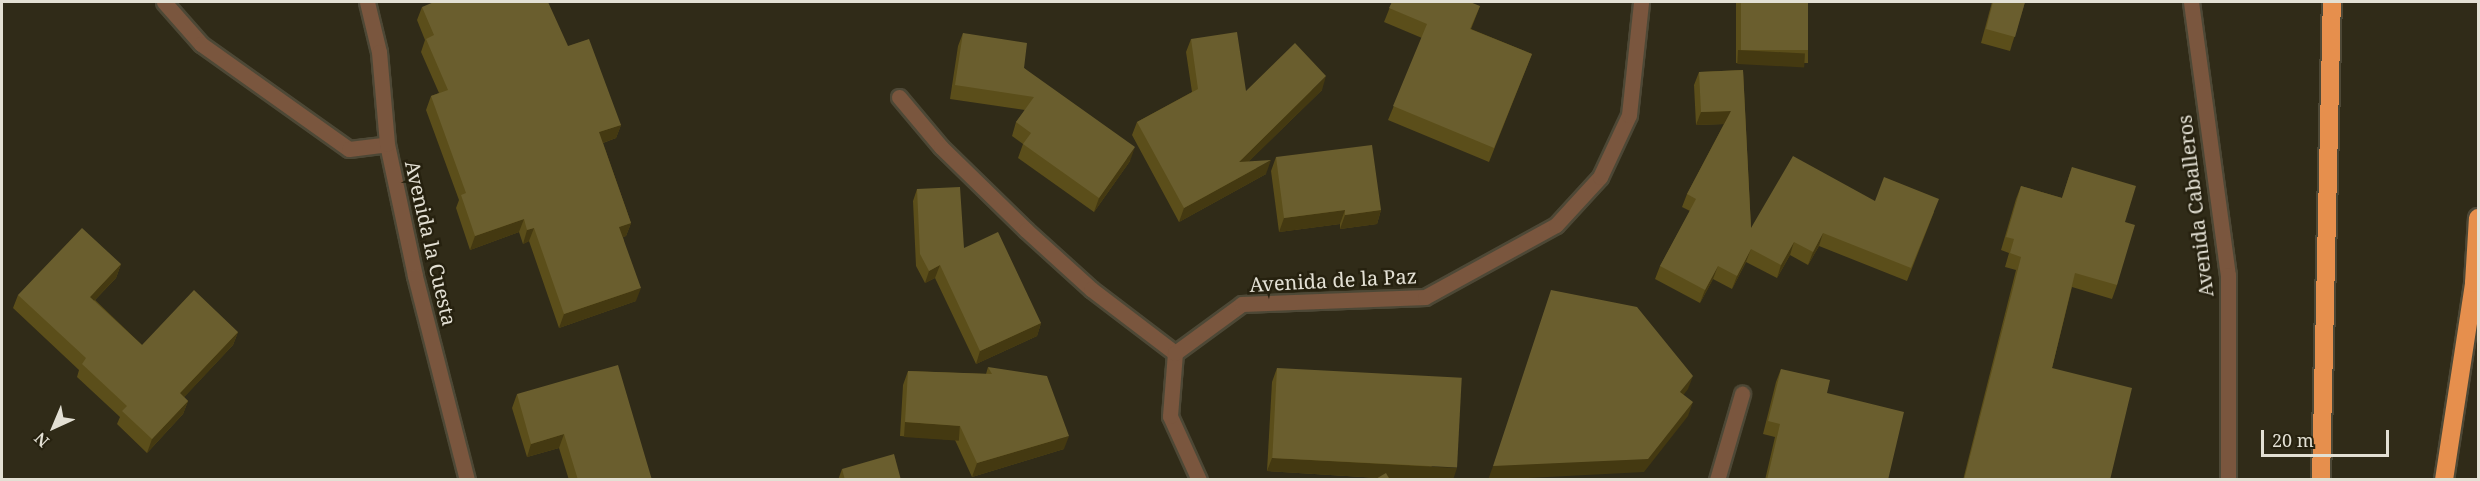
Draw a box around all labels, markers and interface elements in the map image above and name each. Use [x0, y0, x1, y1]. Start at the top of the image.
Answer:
street label: Avenida Caballeros [2172, 114, 2218, 298]
street label: Avenida la Cuesta [400, 158, 462, 328]
street label: Avenida de la Paz [1249, 264, 1417, 296]
north arrow [24, 397, 84, 457]
scale bar [2264, 418, 2392, 456]
text: N [29, 428, 54, 452]
text: 20 m [2272, 428, 2314, 452]

